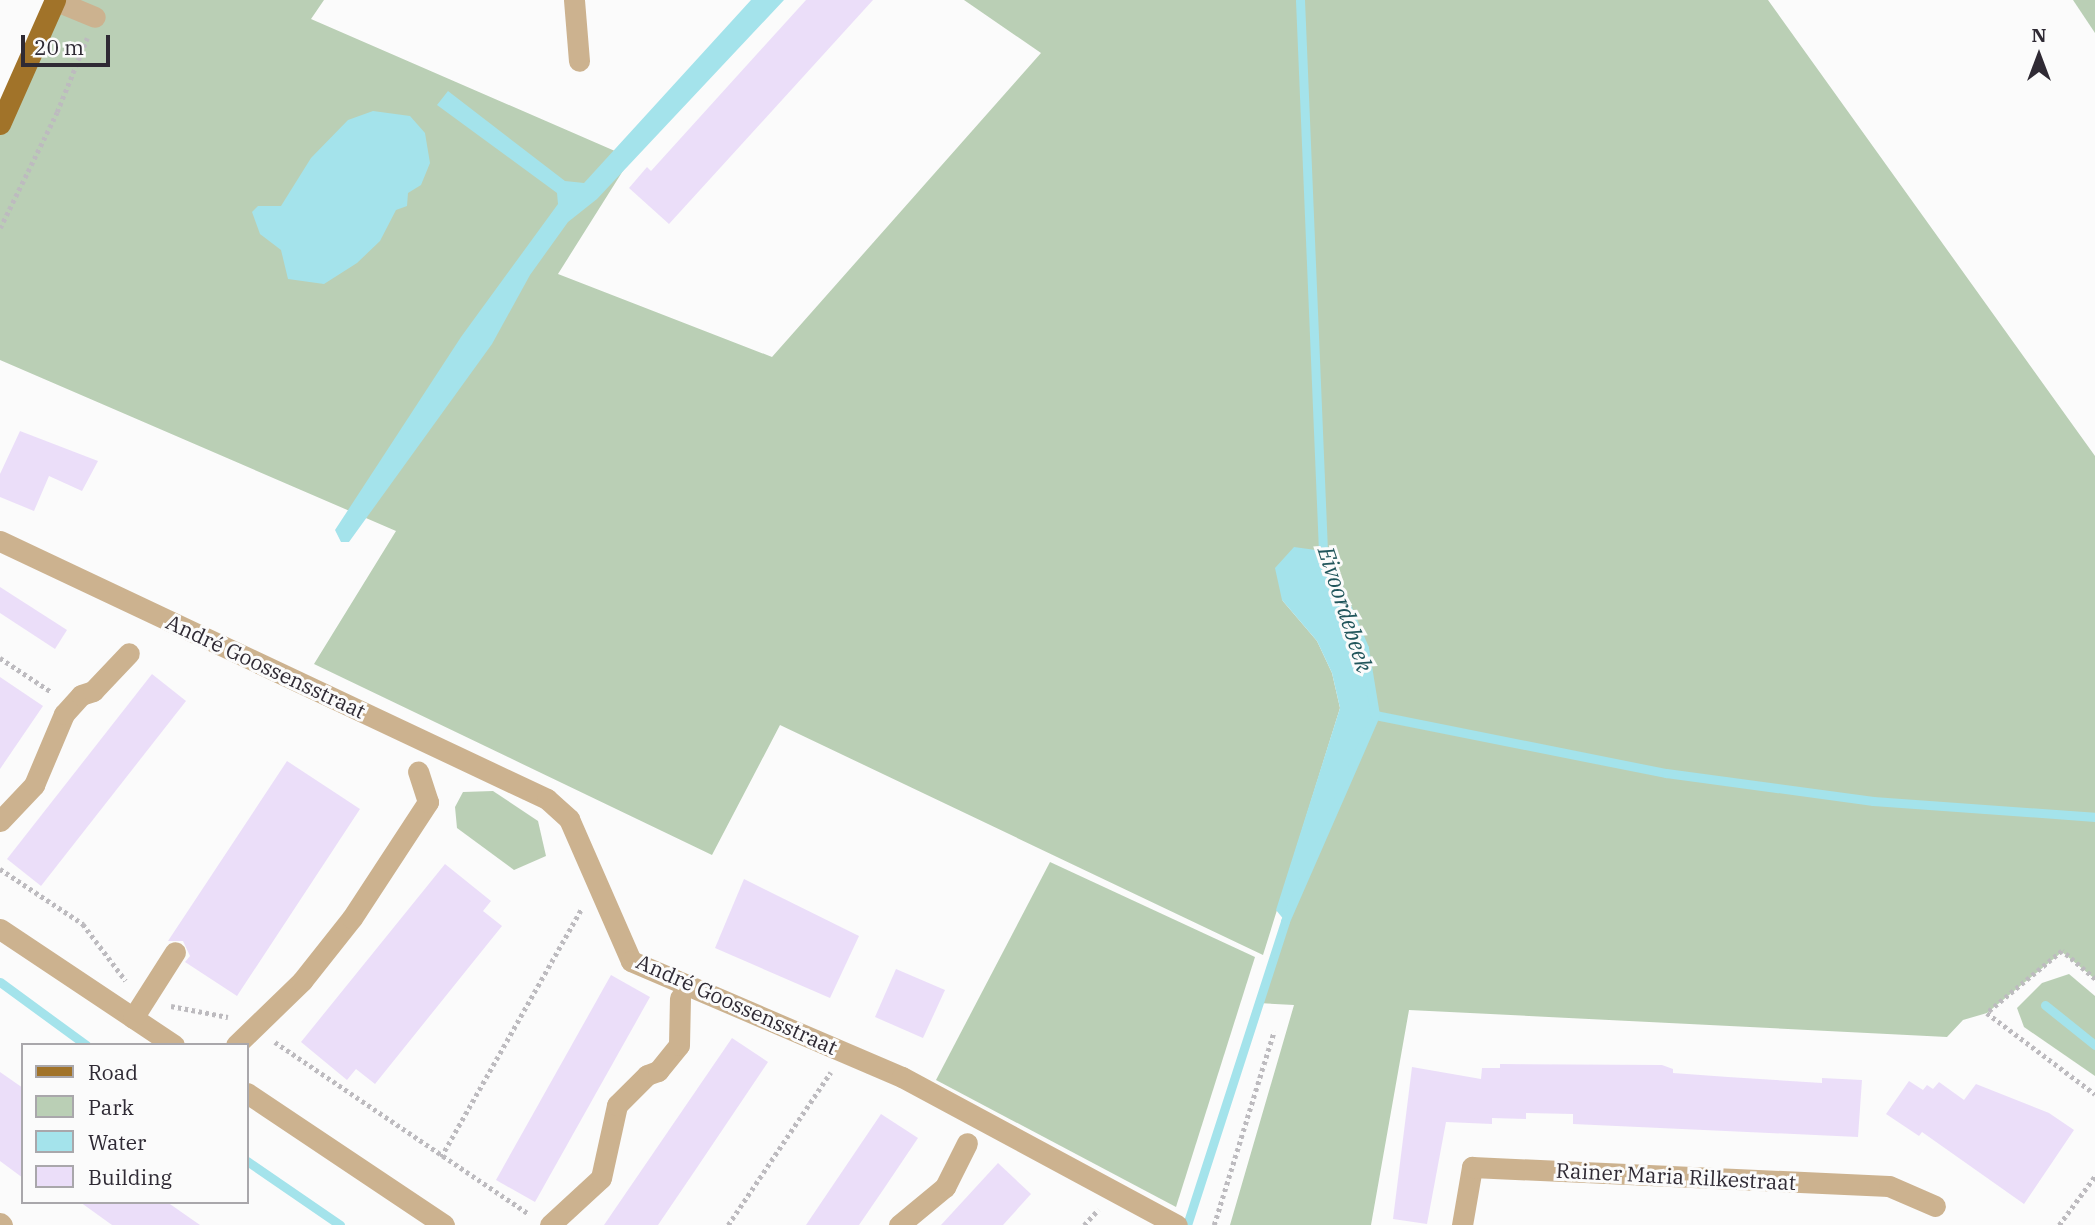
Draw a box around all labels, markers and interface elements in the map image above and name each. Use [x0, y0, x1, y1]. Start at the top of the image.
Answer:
scale bar [24, 21, 114, 65]
north arrow [2004, 21, 2074, 91]
text: N [2031, 23, 2047, 47]
text: 20 m [34, 33, 84, 61]
water label: Eivoordebeek [1313, 543, 1379, 675]
street label: André Goossensstraat [162, 609, 370, 723]
street label: André Goossensstraat [633, 948, 841, 1060]
legend [21, 1043, 248, 1204]
text: Road [88, 1058, 138, 1086]
text: Park [88, 1093, 134, 1121]
text: Water [88, 1128, 146, 1156]
street label: Rainer Maria Rilkestraat [1555, 1157, 1797, 1195]
text: Building [88, 1163, 172, 1191]

